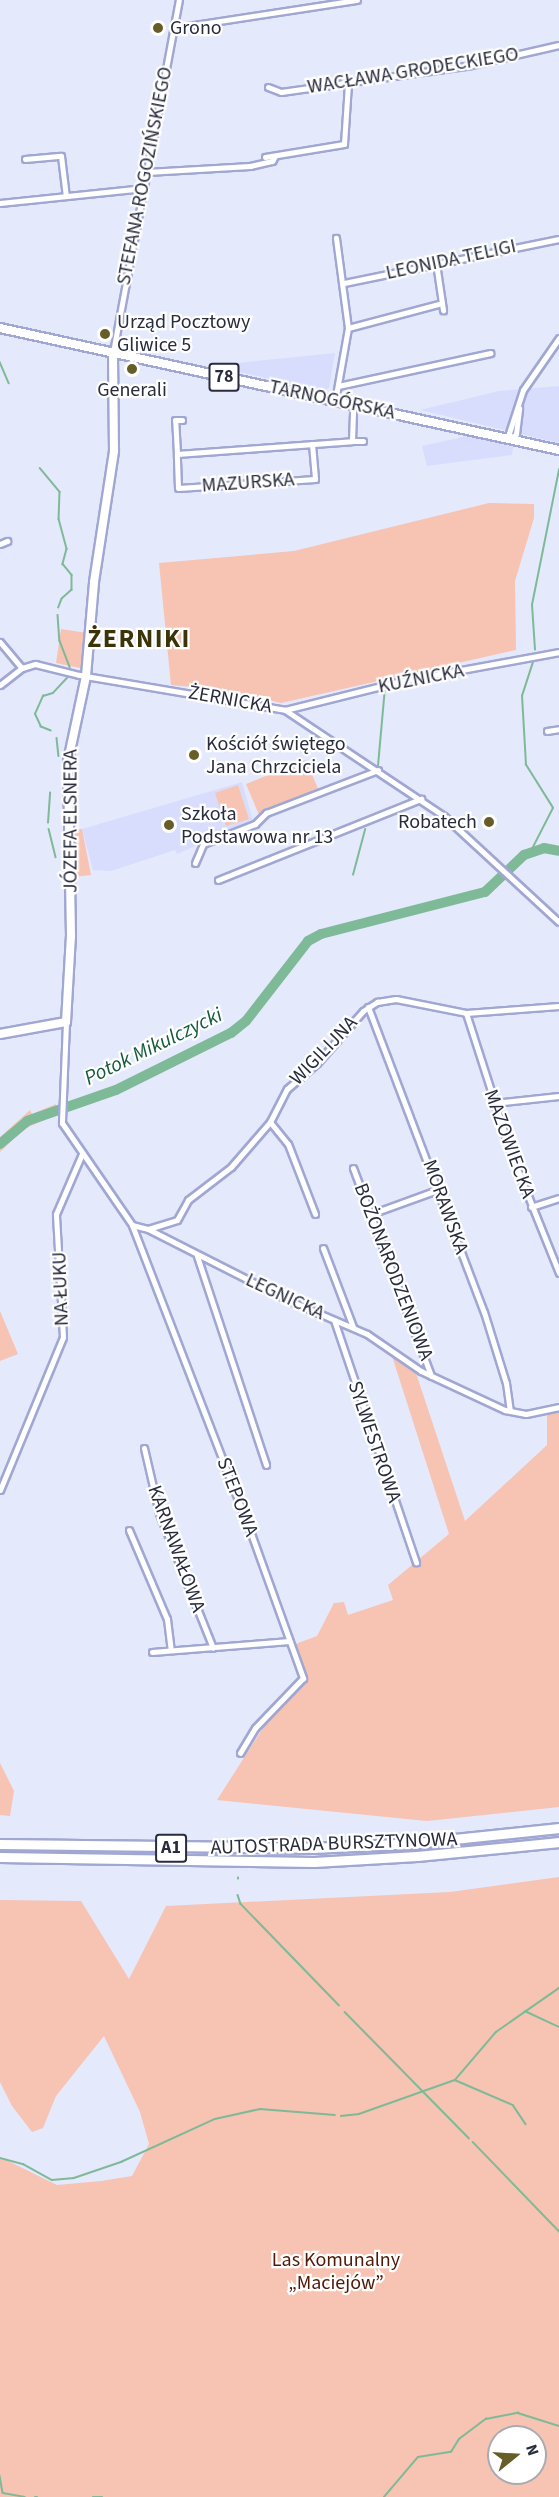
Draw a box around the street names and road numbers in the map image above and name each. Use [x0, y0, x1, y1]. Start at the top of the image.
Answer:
street label: WACŁAWA GRODECKIEGO [306, 42, 520, 100]
street label: STEFANA ROGOZIŃSKIEGO [112, 65, 178, 287]
street label: LEONIDA TELIGI [384, 234, 518, 286]
road number: 78 [208, 362, 240, 392]
street label: TARNOGÓRSKA [267, 375, 397, 425]
street label: MAZURSKA [201, 468, 295, 498]
street label: KUŹNICKA [376, 659, 466, 699]
street label: ŻERNICKA [186, 681, 274, 719]
street label: JÓZEFA ELSNERA [59, 749, 83, 893]
street label: WIGILIJNA [285, 1011, 363, 1091]
street label: MAZOWIECKA [478, 1086, 540, 1202]
street label: MORAWSKA [417, 1157, 473, 1257]
street label: BOŻONARODZENIOWA [348, 1180, 438, 1364]
street label: NA ŁUKU [48, 1251, 74, 1327]
street label: LEGNICKA [242, 1268, 328, 1326]
street label: SYLWESTROWA [342, 1378, 406, 1506]
street label: STEPOWA [211, 1454, 263, 1540]
street label: KARNAWAŁOWA [142, 1482, 210, 1616]
street label: AUTOSTRADA BURSZTYNOWA [210, 1828, 458, 1860]
road number: A1 [154, 1833, 188, 1863]

